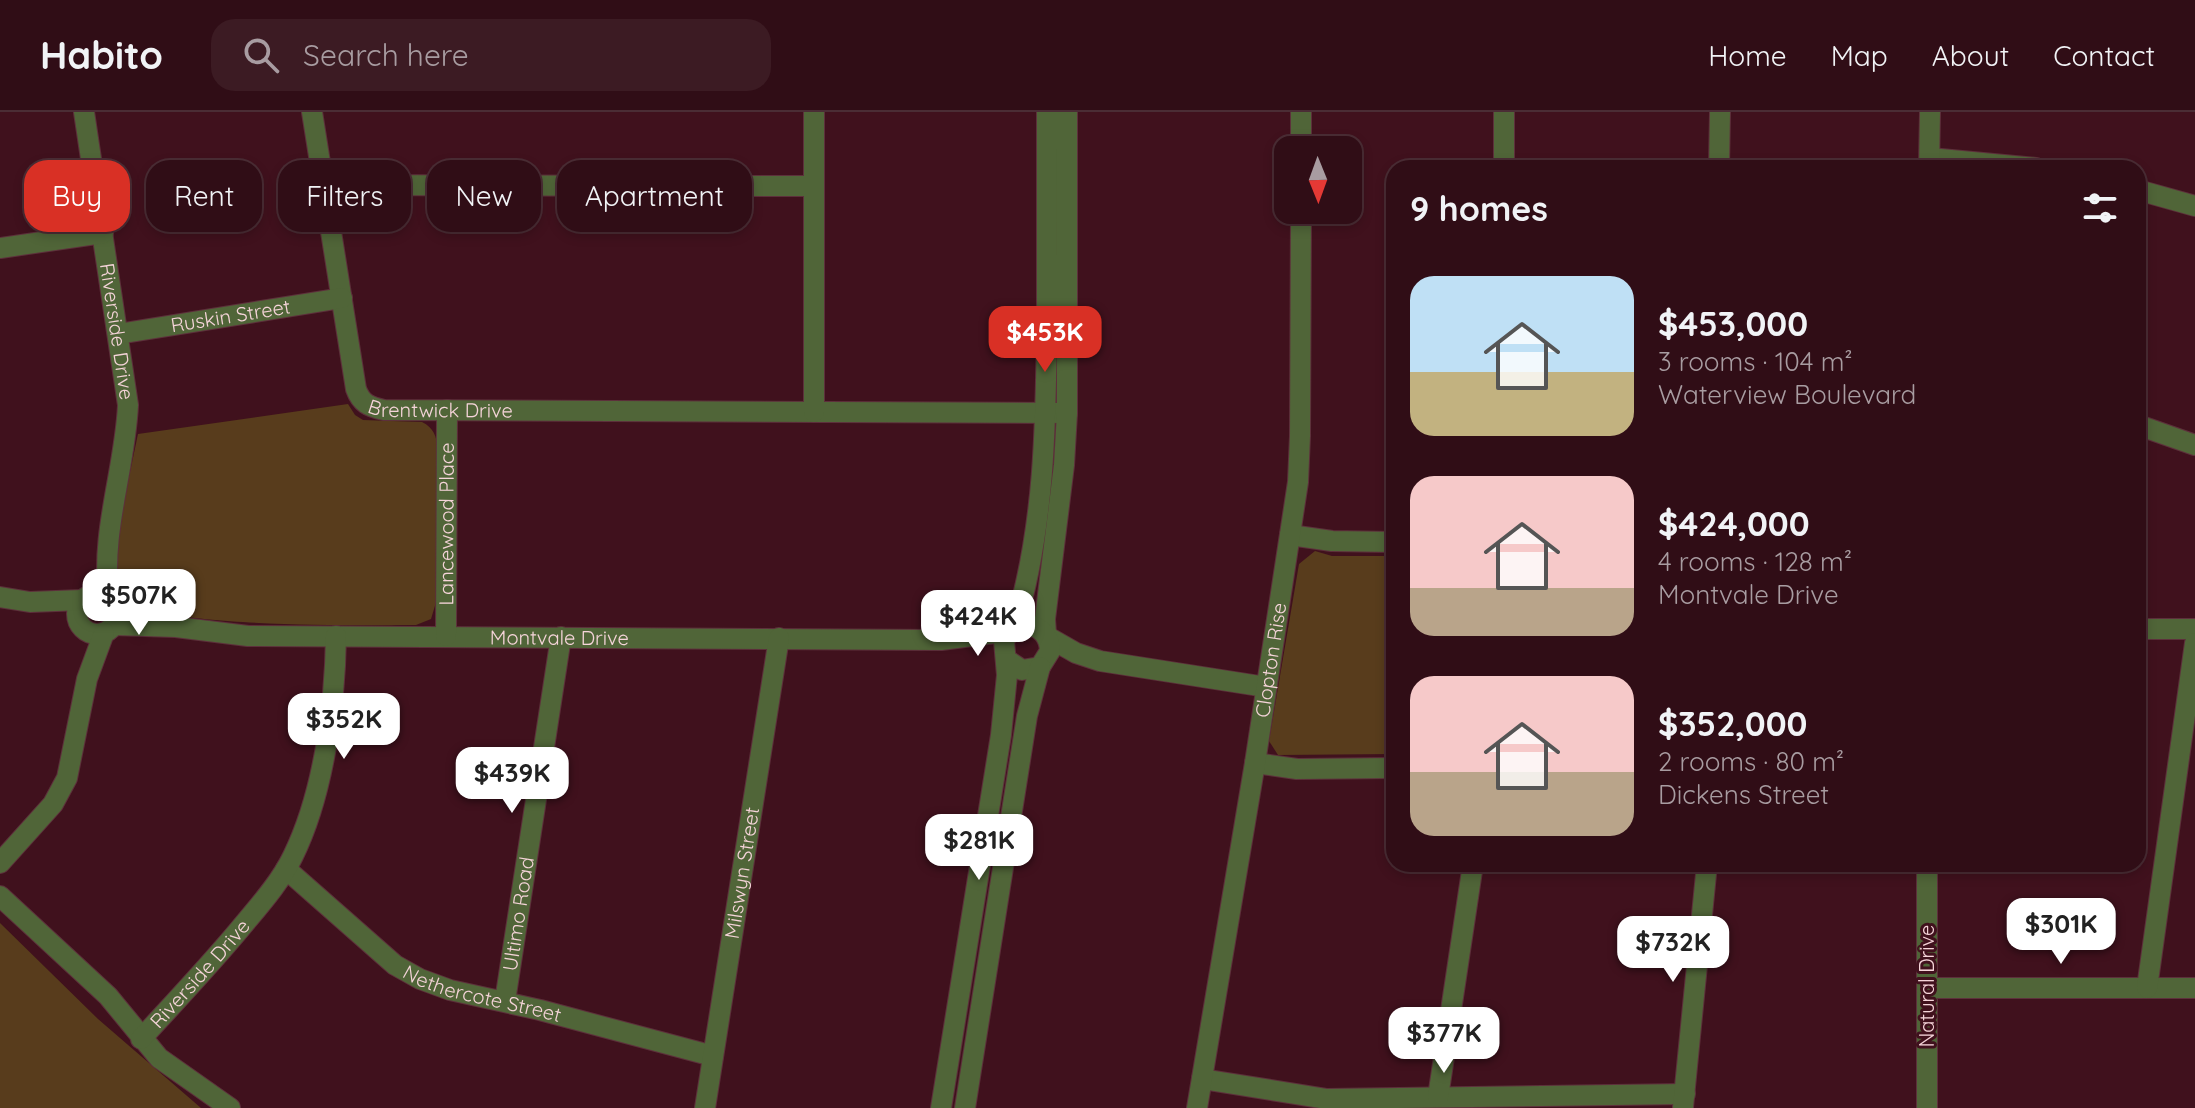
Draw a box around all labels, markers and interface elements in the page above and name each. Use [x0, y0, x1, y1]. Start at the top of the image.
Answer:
search box [211, 19, 771, 91]
text: Habito [40, 31, 163, 79]
icon: search [239, 33, 283, 77]
text: Search here [303, 36, 469, 74]
text: Home [1708, 38, 1787, 73]
text: Map [1831, 38, 1888, 73]
text: About [1932, 38, 2009, 73]
text: Contact [2053, 38, 2155, 73]
north arrow [1274, 136, 1362, 224]
map controls [1274, 136, 1362, 224]
chip: Buy [24, 160, 130, 232]
chip: Rent [146, 160, 262, 232]
chip: Filters [278, 160, 411, 232]
chip: New [427, 160, 541, 232]
chip: Apartment [557, 160, 752, 232]
icon: filters [2078, 186, 2122, 230]
text: 9 homes [1410, 187, 1548, 230]
street label: Riverside Drive [95, 261, 140, 402]
street label: Ruskin Street [169, 293, 292, 337]
text: $453,000 [1658, 302, 1808, 345]
pin: $453K [989, 306, 1101, 374]
icon: home [1474, 308, 1570, 404]
text: $453K [1007, 315, 1083, 348]
text: 3 rooms · 104 m² [1658, 345, 1853, 378]
text: Waterview Boulevard [1658, 378, 1916, 411]
street label: Brentwick Drive [365, 393, 513, 423]
street label: Lancewood Place [433, 442, 459, 606]
text: $424,000 [1658, 502, 1810, 545]
icon: home [1474, 508, 1570, 604]
text: 4 rooms · 128 m² [1658, 545, 1852, 578]
pin: $507K [83, 569, 195, 637]
text: $507K [101, 578, 177, 611]
text: Montvale Drive [1658, 578, 1839, 611]
pin: $424K [922, 590, 1034, 658]
text: $424K [939, 599, 1017, 632]
street label: Clopton Rise [1249, 601, 1291, 719]
street label: Montvale Drive [490, 624, 629, 650]
pin: $352K [288, 693, 400, 761]
text: $352K [306, 702, 382, 735]
text: $352,000 [1658, 702, 1807, 745]
icon: home [1474, 708, 1570, 804]
text: 2 rooms · 80 m² [1658, 745, 1844, 778]
pin: $439K [456, 747, 568, 815]
text: $439K [474, 756, 550, 789]
text: Dickens Street [1658, 778, 1829, 811]
street label: Milswyn Street [719, 805, 764, 940]
pin: $281K [923, 814, 1035, 882]
text: $281K [943, 823, 1015, 856]
street label: Ultimo Road [497, 855, 539, 973]
pin: $301K [2005, 898, 2117, 966]
text: $301K [2025, 907, 2097, 940]
street label: Riverside Drive [144, 914, 255, 1033]
pin: $732K [1617, 916, 1729, 984]
text: $732K [1635, 925, 1711, 958]
street label: Natural Drive [1914, 925, 1939, 1047]
street label: Nethercote Street [399, 959, 564, 1027]
pin: $377K [1388, 1007, 1500, 1075]
text: $377K [1406, 1016, 1482, 1049]

